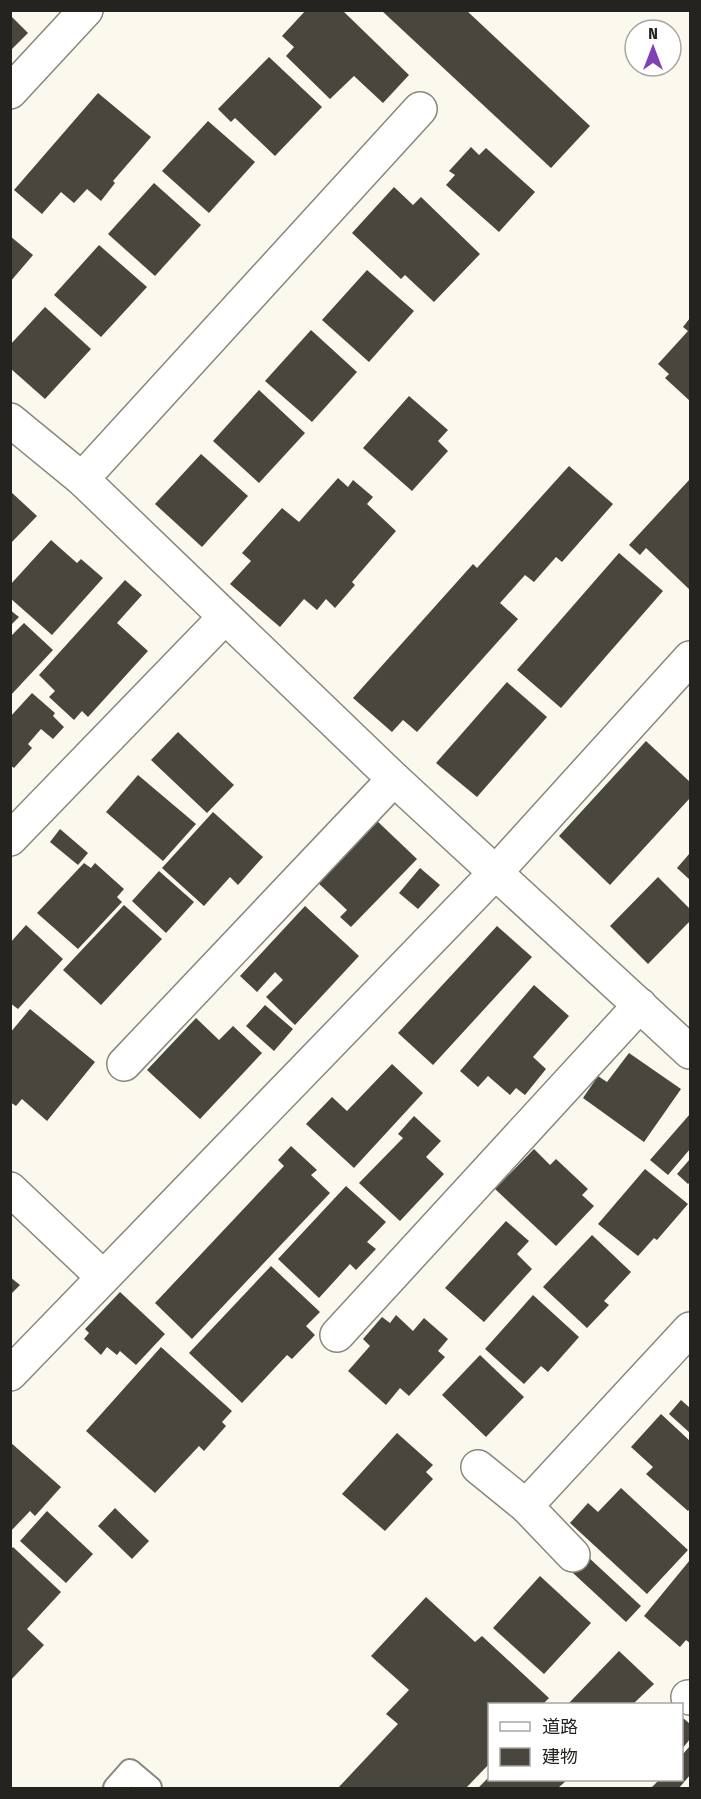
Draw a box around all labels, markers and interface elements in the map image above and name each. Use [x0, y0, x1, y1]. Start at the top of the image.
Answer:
north arrow [623, 18, 683, 78]
text: N [648, 24, 658, 43]
legend [488, 1703, 683, 1781]
text: 道路 [542, 1716, 578, 1738]
text: 建物 [542, 1746, 578, 1768]

